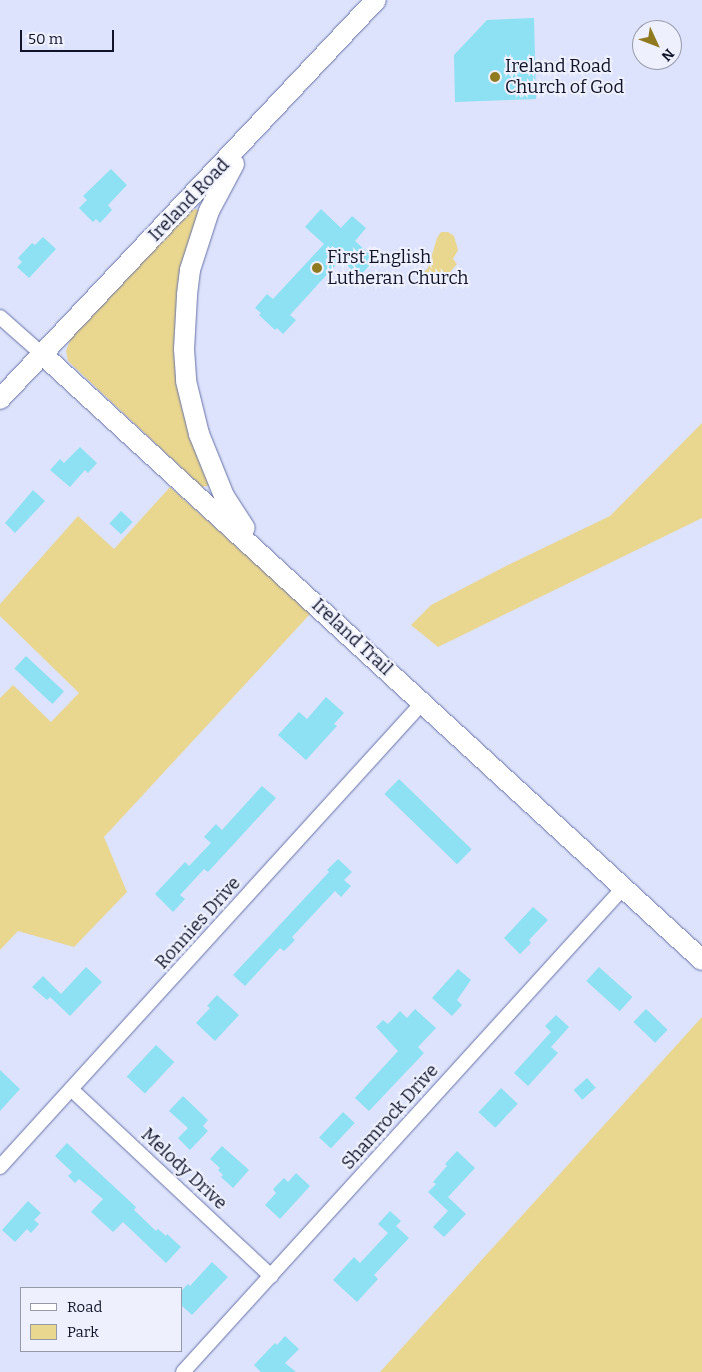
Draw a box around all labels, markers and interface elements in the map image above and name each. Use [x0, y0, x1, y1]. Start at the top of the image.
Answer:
scale bar [22, 20, 116, 52]
north arrow [632, 20, 682, 70]
text: 50 m [28, 30, 63, 48]
text: N [658, 45, 678, 65]
place label: Ireland Road Church of God [505, 56, 624, 98]
marker: Ireland Road Church of God [489, 71, 501, 83]
street label: Ireland Road [144, 154, 234, 246]
place label: First English Lutheran Church [327, 247, 468, 290]
marker: First English Lutheran Church [311, 262, 323, 274]
street label: Ireland Trail [307, 594, 397, 680]
street label: Ronnies Drive [151, 873, 245, 973]
street label: Shamrock Drive [337, 1060, 443, 1174]
street label: Melody Drive [137, 1124, 231, 1214]
legend [20, 1287, 182, 1352]
text: Road [67, 1298, 102, 1316]
text: Park [67, 1323, 99, 1341]

